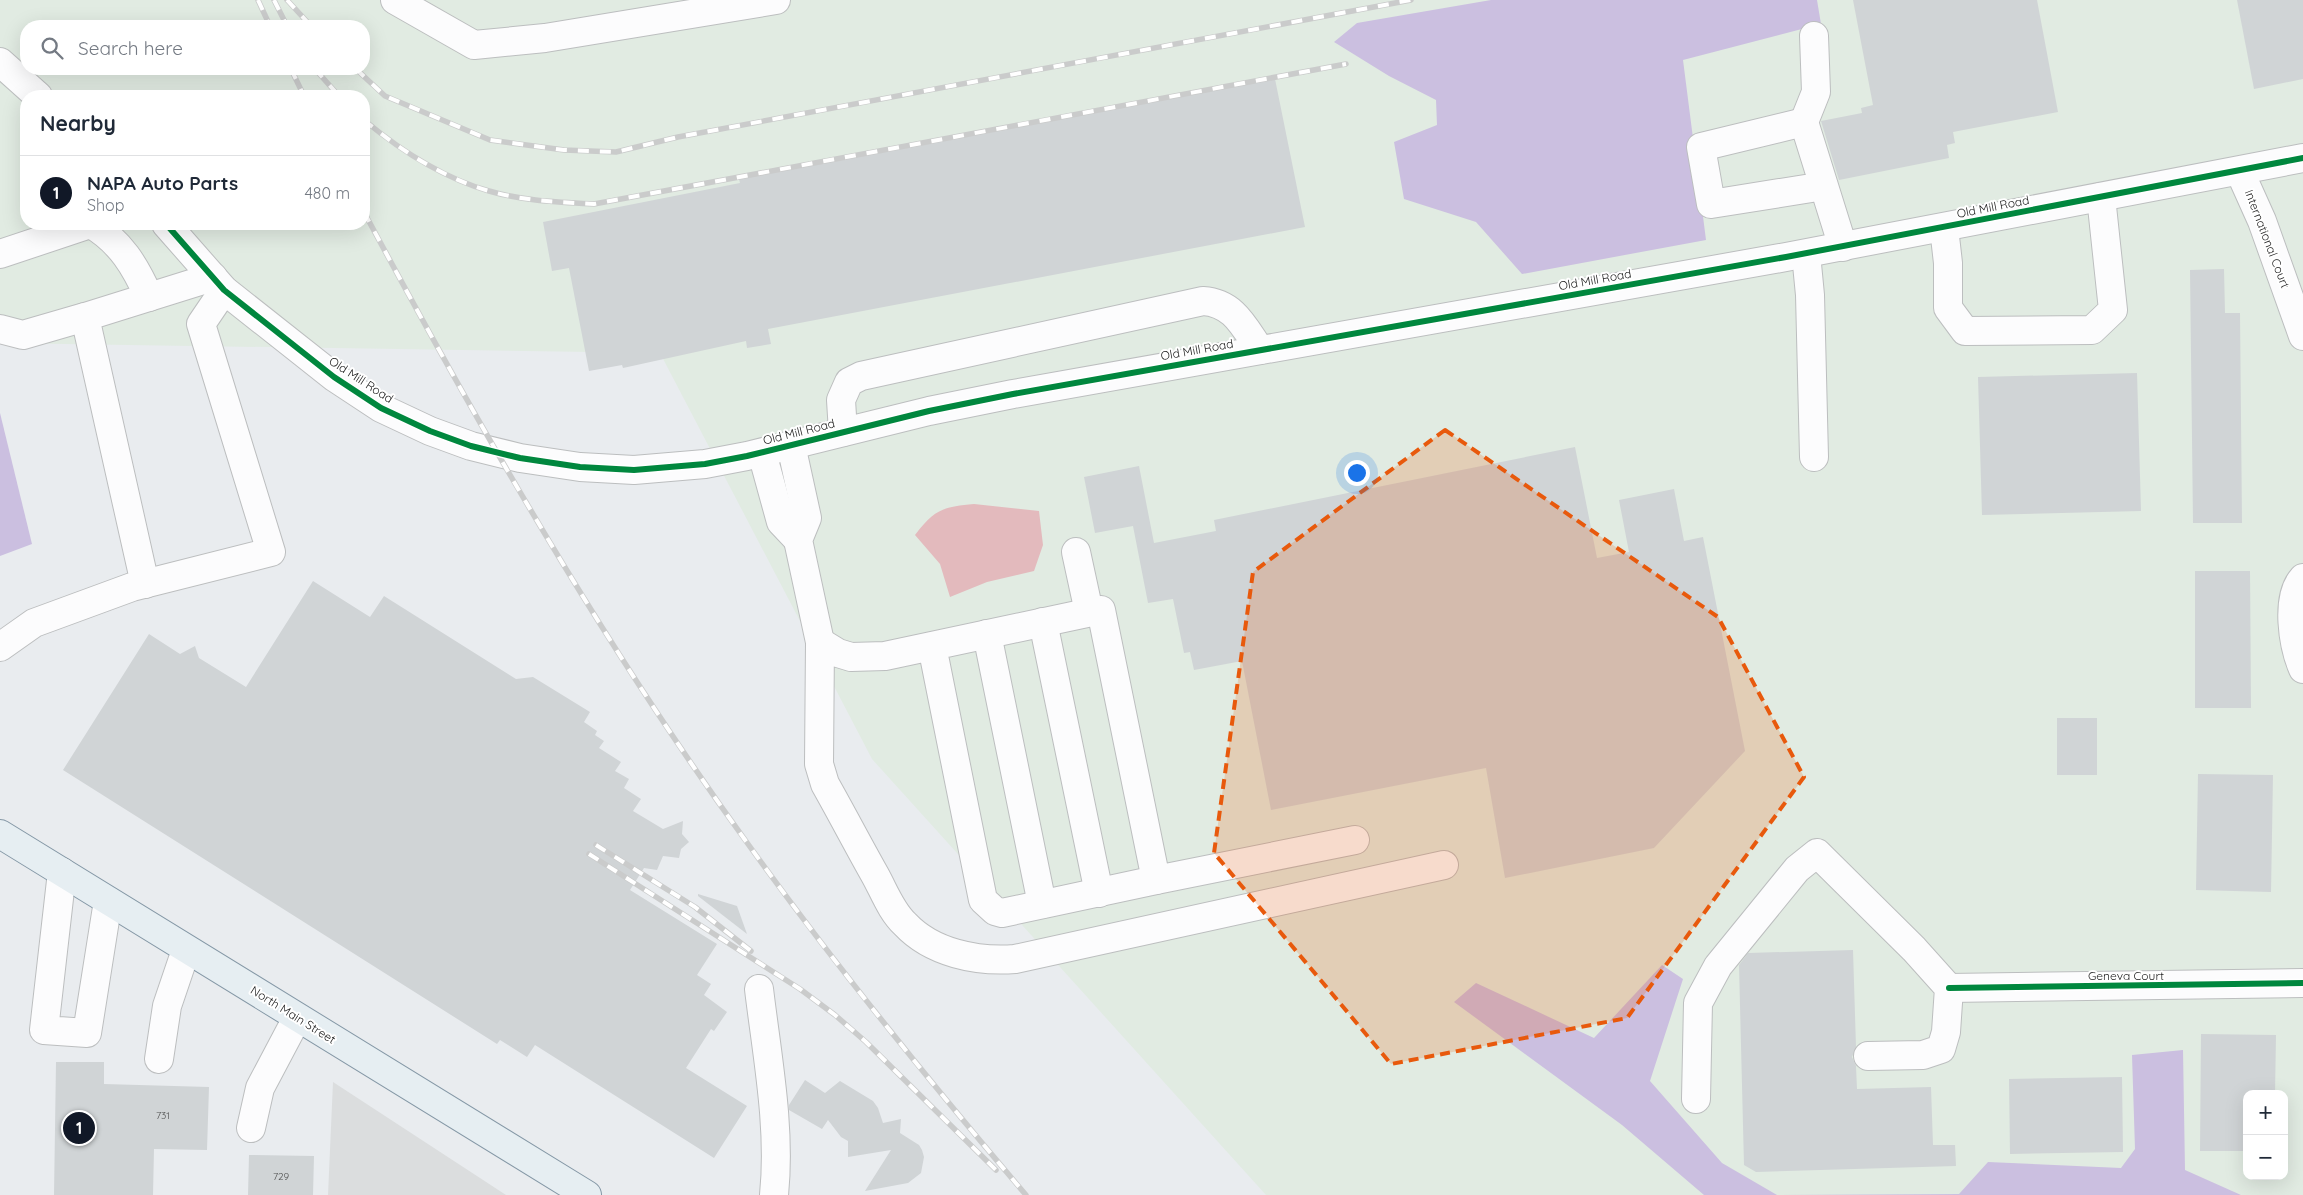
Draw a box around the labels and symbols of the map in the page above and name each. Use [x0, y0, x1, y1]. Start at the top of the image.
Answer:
street label: International Court [2242, 187, 2293, 290]
street label: Old Mill Road [1955, 192, 2030, 221]
street label: Old Mill Road [1557, 266, 1632, 293]
street label: Old Mill Road [1159, 336, 1234, 363]
street label: Old Mill Road [326, 353, 396, 406]
street label: Old Mill Road [761, 415, 836, 448]
your location [1344, 460, 1370, 486]
street label: Geneva Court [2088, 968, 2164, 983]
street label: North Main Street [248, 982, 339, 1047]
pin: 1 [63, 1109, 95, 1147]
house number: 731 [156, 1109, 170, 1122]
house number: 729 [273, 1170, 290, 1183]

